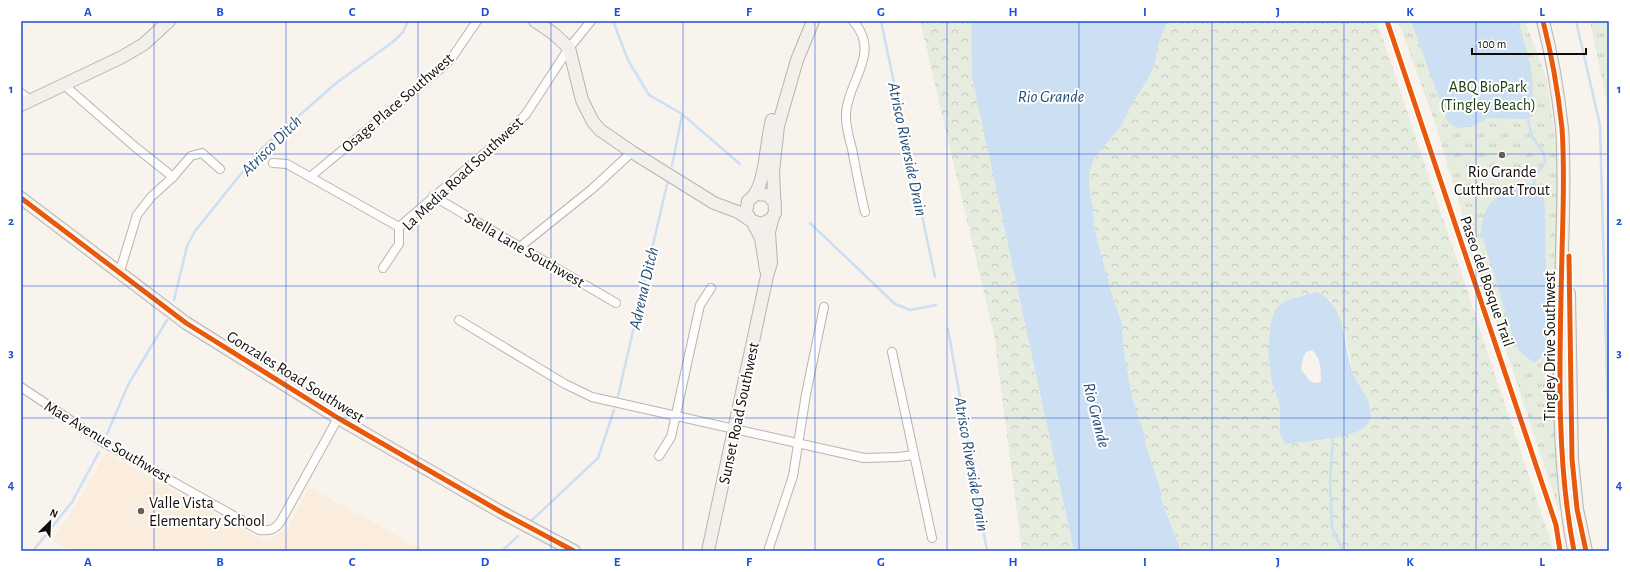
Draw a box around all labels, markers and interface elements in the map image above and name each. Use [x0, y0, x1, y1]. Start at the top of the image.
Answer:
text: A [84, 6, 92, 19]
text: B [216, 6, 224, 19]
text: C [349, 6, 356, 19]
text: D [481, 6, 490, 19]
text: E [614, 6, 621, 19]
text: F [746, 6, 753, 19]
text: G [877, 6, 885, 19]
text: H [1008, 6, 1018, 19]
text: I [1143, 6, 1147, 19]
text: J [1276, 6, 1280, 19]
text: K [1406, 6, 1414, 19]
text: L [1539, 6, 1545, 19]
scale bar [1472, 30, 1586, 56]
text: 100 m [1478, 38, 1506, 50]
street label: Osage Place Southwest [339, 50, 457, 156]
park label: ABQ BioPark (Tingley Beach) [1440, 79, 1536, 114]
water label: Atrisco Riverside Drain [885, 80, 930, 218]
text: 1 [9, 83, 13, 96]
text: 1 [1617, 83, 1621, 96]
water label: Rio Grande [1018, 88, 1084, 105]
water label: Atrisco Ditch [237, 112, 305, 180]
street label: La Media Road Southwest [399, 114, 526, 234]
marker: Rio Grande Cutthroat Trout [1497, 150, 1507, 160]
place label: Rio Grande Cutthroat Trout [1454, 164, 1550, 198]
street label: Stella Lane Southwest [462, 209, 587, 291]
street label: Paseo del Bosque Trail [1457, 214, 1517, 349]
text: 2 [8, 215, 14, 228]
text: 2 [1616, 215, 1622, 228]
water label: Adrenal Ditch [626, 245, 661, 332]
street label: Tingley Drive Southwest [1542, 271, 1559, 421]
street label: Gonzales Road Southwest [224, 328, 367, 426]
street label: Sunset Road Southwest [716, 341, 762, 486]
text: 3 [8, 347, 14, 360]
text: 3 [1616, 347, 1622, 360]
water label: Rio Grande [1080, 381, 1113, 449]
water label: Atrisco Riverside Drain [951, 394, 992, 533]
street label: Mae Avenue Southwest [41, 398, 174, 486]
text: 4 [8, 479, 15, 492]
text: 4 [1616, 479, 1623, 492]
place label: Valle Vista Elementary School [149, 495, 265, 530]
north arrow [30, 502, 70, 542]
marker: Valle Vista Elementary School [136, 506, 146, 516]
text: N [48, 507, 60, 520]
text: A [84, 556, 92, 569]
text: B [216, 556, 224, 569]
text: C [349, 556, 356, 569]
text: D [481, 556, 490, 569]
text: E [614, 556, 621, 569]
text: F [746, 556, 753, 569]
text: G [877, 556, 885, 569]
text: H [1008, 556, 1018, 569]
text: I [1143, 556, 1147, 569]
text: J [1276, 556, 1280, 569]
text: K [1406, 556, 1414, 569]
text: L [1539, 556, 1545, 569]

